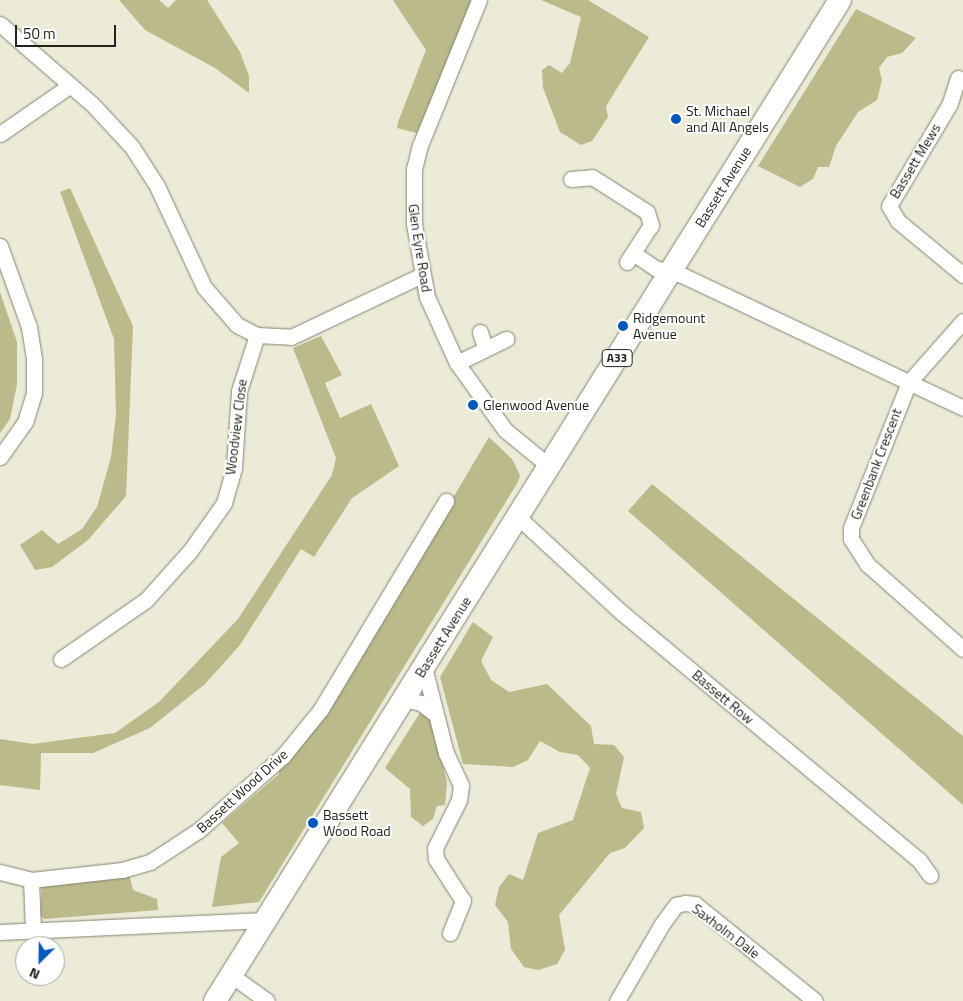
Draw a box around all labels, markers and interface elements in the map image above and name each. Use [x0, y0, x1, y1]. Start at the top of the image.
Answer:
scale bar [18, 15, 119, 47]
text: 50 m [23, 22, 56, 45]
place label: St. Michael and All Angels [686, 103, 769, 136]
marker: St. Michael and All Angels [670, 113, 682, 125]
street label: Bassett Mews [886, 120, 944, 202]
street label: Bassett Avenue [691, 143, 755, 231]
street label: Glen Eyre Road [405, 203, 435, 293]
place label: Ridgemount Avenue [633, 310, 705, 342]
marker: Ridgemount Avenue [617, 320, 629, 332]
road number: A33 [601, 348, 633, 368]
street label: Woodview Close [222, 378, 250, 476]
place label: Glenwood Avenue [483, 397, 589, 413]
marker: Glenwood Avenue [467, 399, 479, 411]
street label: Greenbank Crescent [847, 406, 905, 522]
street label: Bassett Avenue [411, 593, 475, 681]
street label: Bassett Row [689, 666, 757, 728]
street label: Bassett Wood Drive [193, 746, 291, 836]
place label: Bassett Wood Road [323, 807, 391, 840]
marker: Bassett Wood Road [307, 817, 319, 829]
street label: Saxholm Dale [689, 900, 763, 962]
north arrow [15, 936, 65, 986]
text: N [26, 963, 43, 986]

